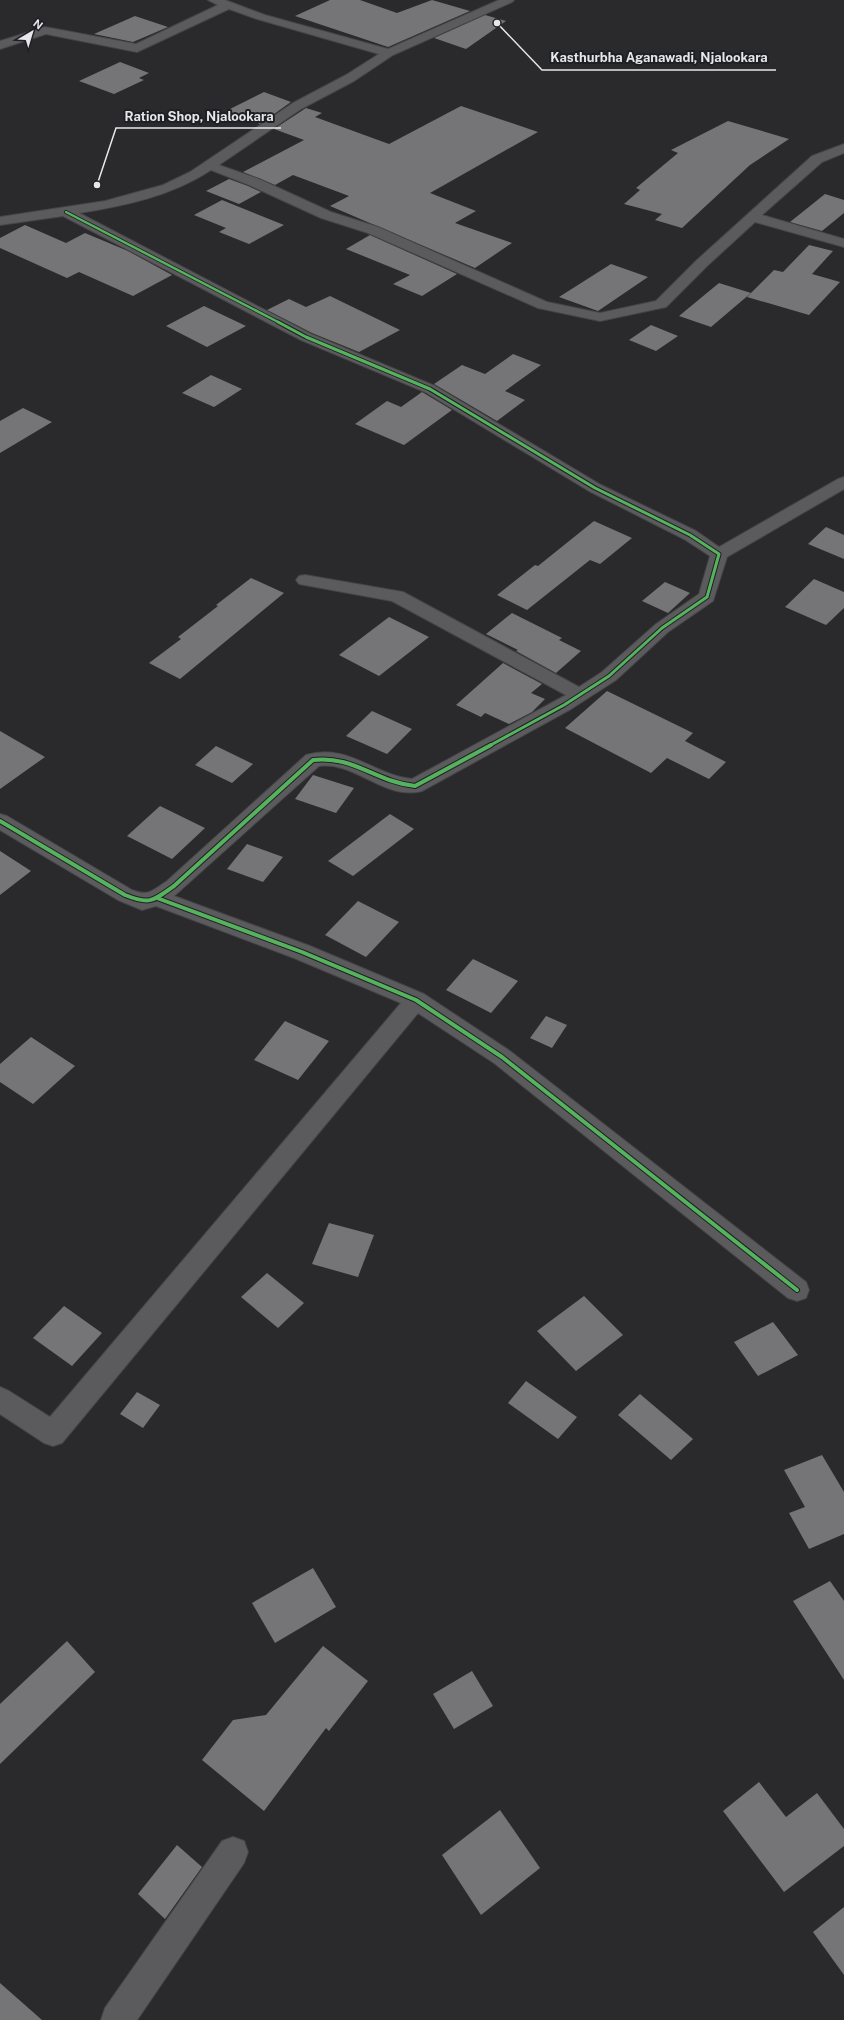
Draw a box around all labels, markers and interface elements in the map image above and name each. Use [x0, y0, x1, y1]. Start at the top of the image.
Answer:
north arrow [12, 12, 52, 52]
text: N [31, 17, 45, 31]
callout: Kasthurbha Aganawadi, Njalookara [542, 45, 776, 70]
text: Kasthurbha Aganawadi, Njalookara [550, 50, 768, 65]
callout: Ration Shop, Njalookara [116, 103, 281, 128]
text: Ration Shop, Njalookara [125, 109, 274, 124]

